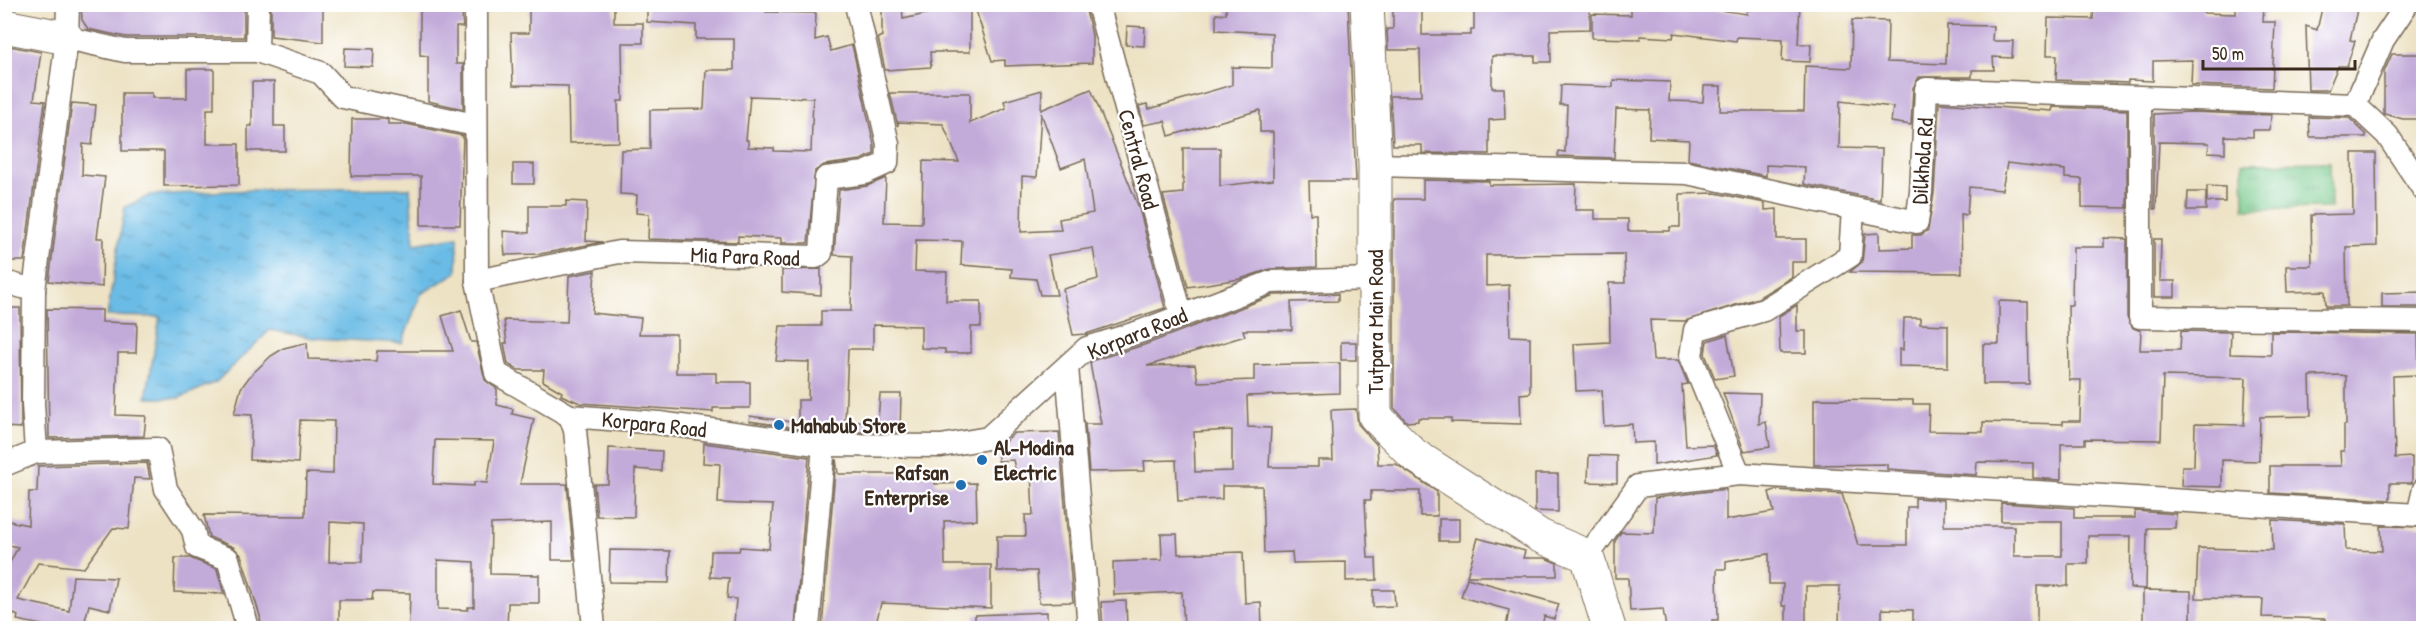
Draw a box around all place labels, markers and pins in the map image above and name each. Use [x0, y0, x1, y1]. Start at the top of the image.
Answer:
place label: Mahabub Store [791, 410, 907, 440]
marker: Mahabub Store [772, 418, 786, 432]
place label: Al-Modina Electric [994, 432, 1074, 487]
marker: Al-Modina Electric [975, 453, 989, 467]
place label: Rafsan Enterprise [864, 457, 949, 513]
marker: Rafsan Enterprise [954, 478, 968, 492]

